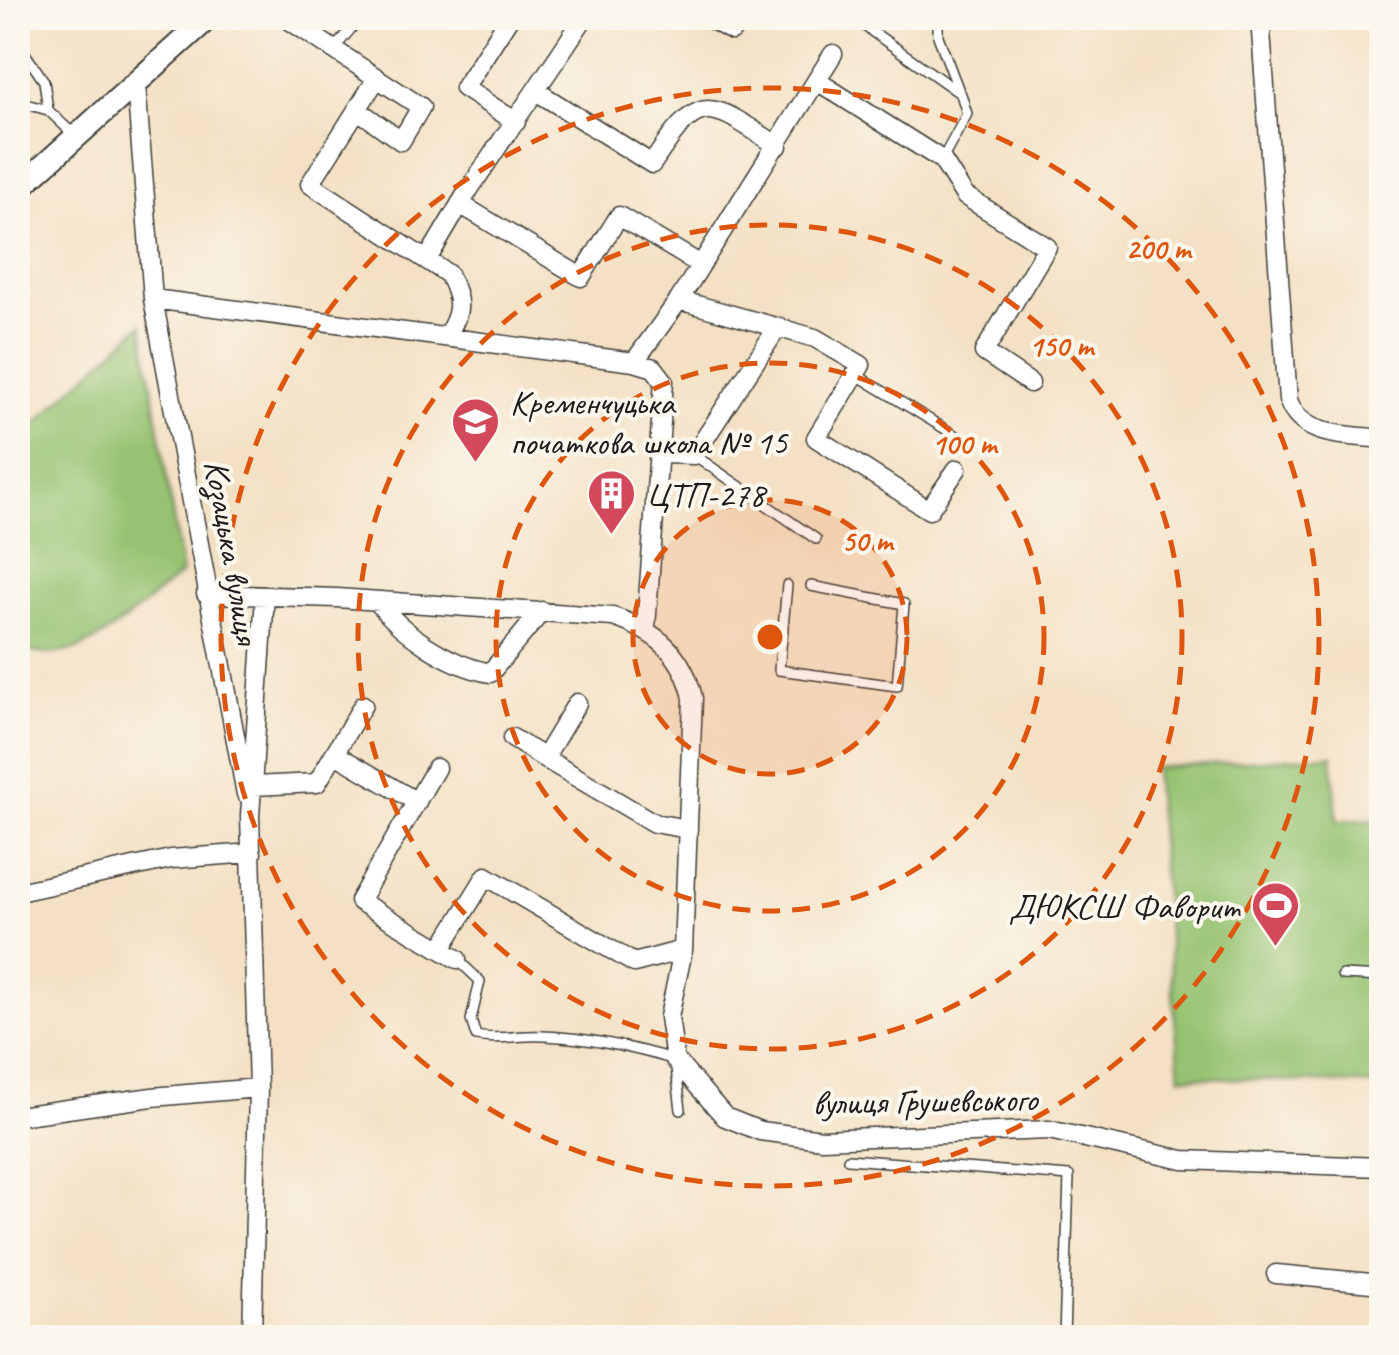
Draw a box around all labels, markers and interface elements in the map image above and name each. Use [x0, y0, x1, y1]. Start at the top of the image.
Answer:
text: 200 m [1126, 230, 1193, 268]
text: 150 m [1029, 327, 1096, 365]
place label: Кременчуцька початкова школа № 15 [510, 380, 789, 465]
school or university icon: Кременчуцька початкова школа № 15 [449, 396, 501, 464]
text: 100 m [932, 425, 999, 463]
street label: Козацька вулиця [194, 456, 271, 651]
building icon: ЦТП-278 [585, 468, 637, 536]
place label: ЦТП-278 [646, 472, 768, 517]
text: 50 m [842, 522, 895, 560]
centre of rings [752, 619, 788, 655]
sports icon: ДЮКСШ Фаворит [1249, 880, 1301, 948]
place label: ДЮКСШ Фаворит [1009, 884, 1241, 929]
street label: вулиця Грушевського [812, 1077, 1040, 1125]

